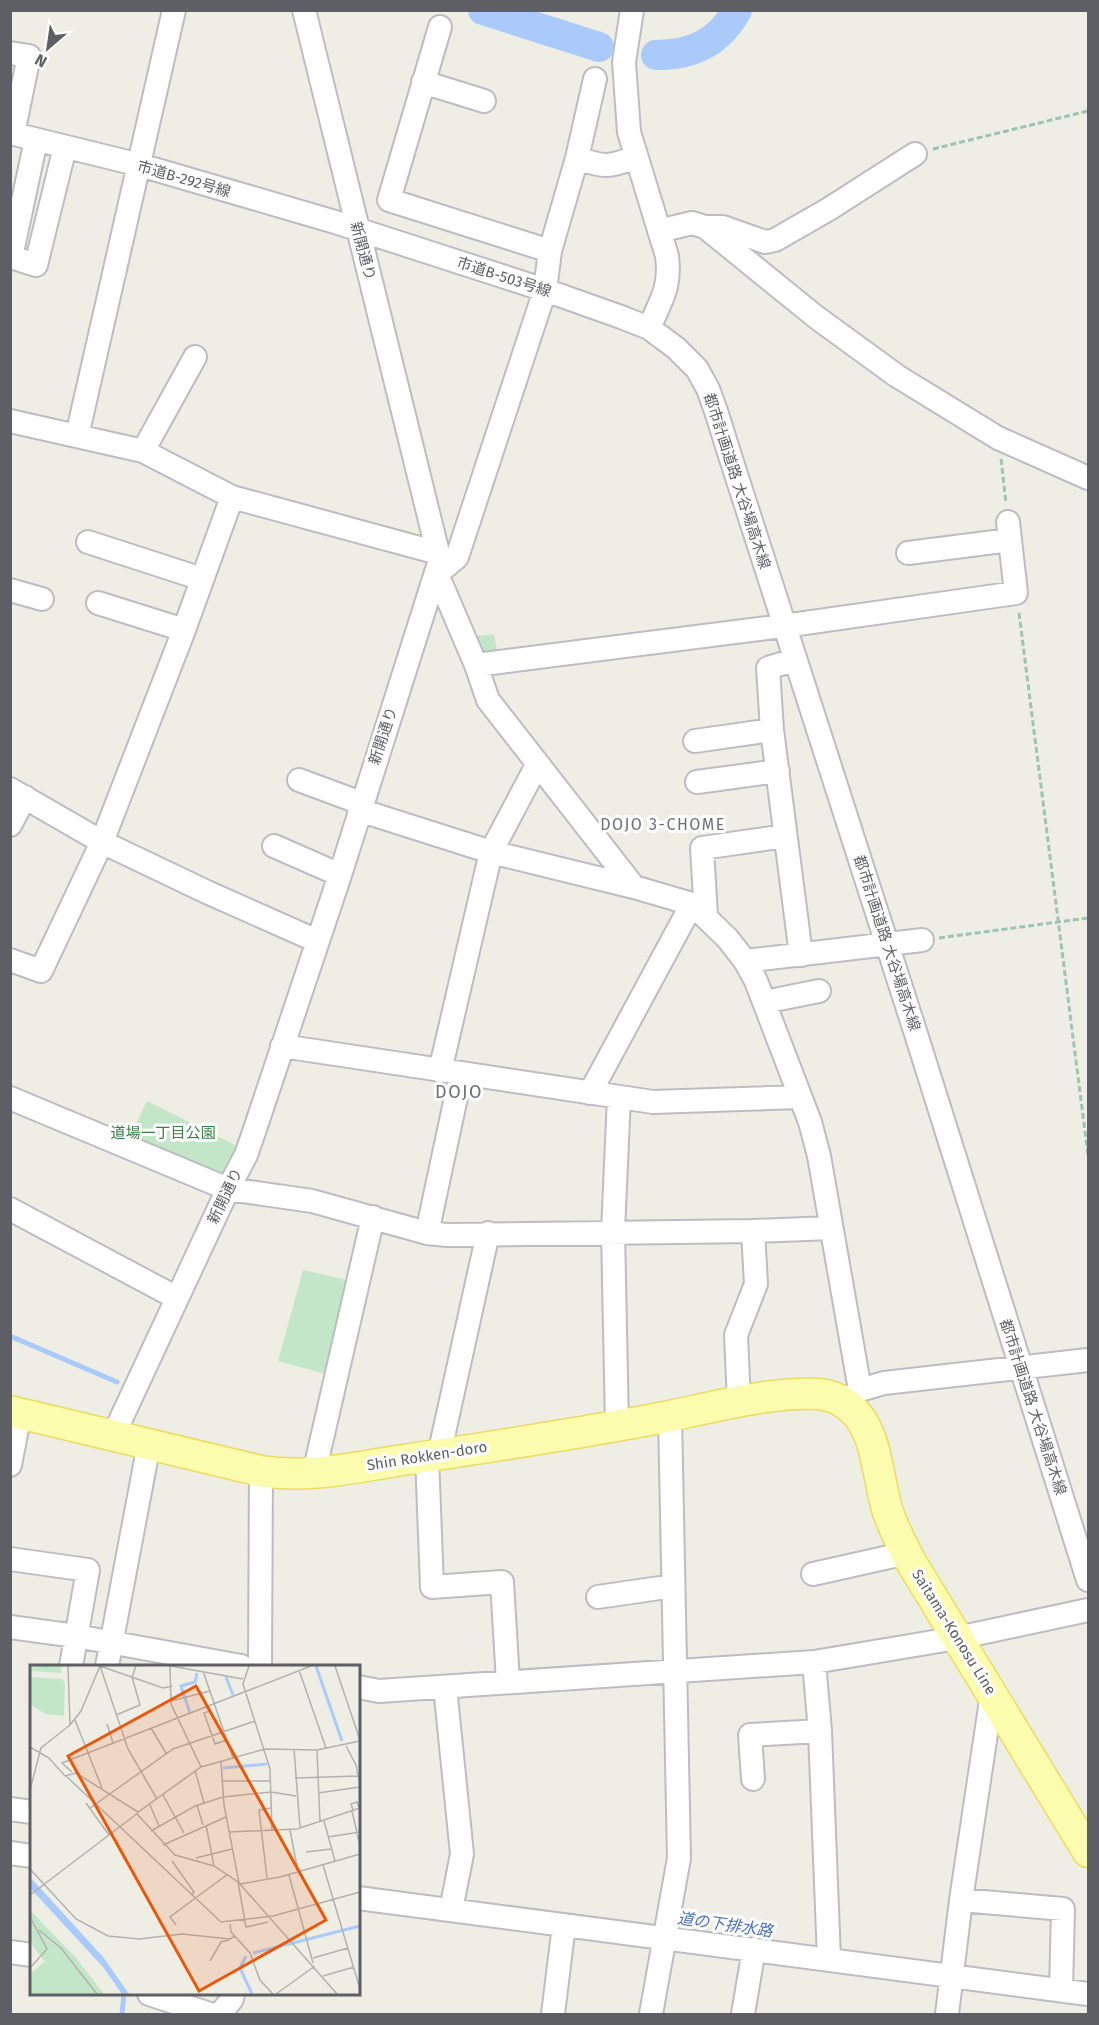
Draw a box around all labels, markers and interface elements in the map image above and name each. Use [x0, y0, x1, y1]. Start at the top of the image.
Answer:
north arrow [18, 18, 78, 78]
text: N [32, 50, 50, 72]
street label: 市道B-292号線 [135, 157, 233, 201]
street label: 新開通り [347, 220, 379, 282]
street label: 市道B-503号線 [454, 253, 554, 301]
street label: 都市計画道路 大谷場高木線 [700, 391, 774, 571]
street label: 新開通り [365, 705, 401, 767]
district label: DOJO 3-CHOME [600, 815, 726, 834]
street label: 都市計画道路 大谷場高木線 [850, 853, 924, 1033]
district label: DOJO [435, 1081, 483, 1103]
park label: 道場一丁目公園 [110, 1124, 216, 1142]
street label: 新開通り [204, 1165, 246, 1227]
street label: 都市計画道路 大谷場高木線 [996, 1317, 1070, 1497]
street label: Shin Rokken-doro [366, 1438, 488, 1474]
street label: Saitama-Konosu Line [908, 1566, 1000, 1698]
inset map [30, 1665, 360, 1995]
water label: 道の下排水路 [676, 1908, 776, 1941]

